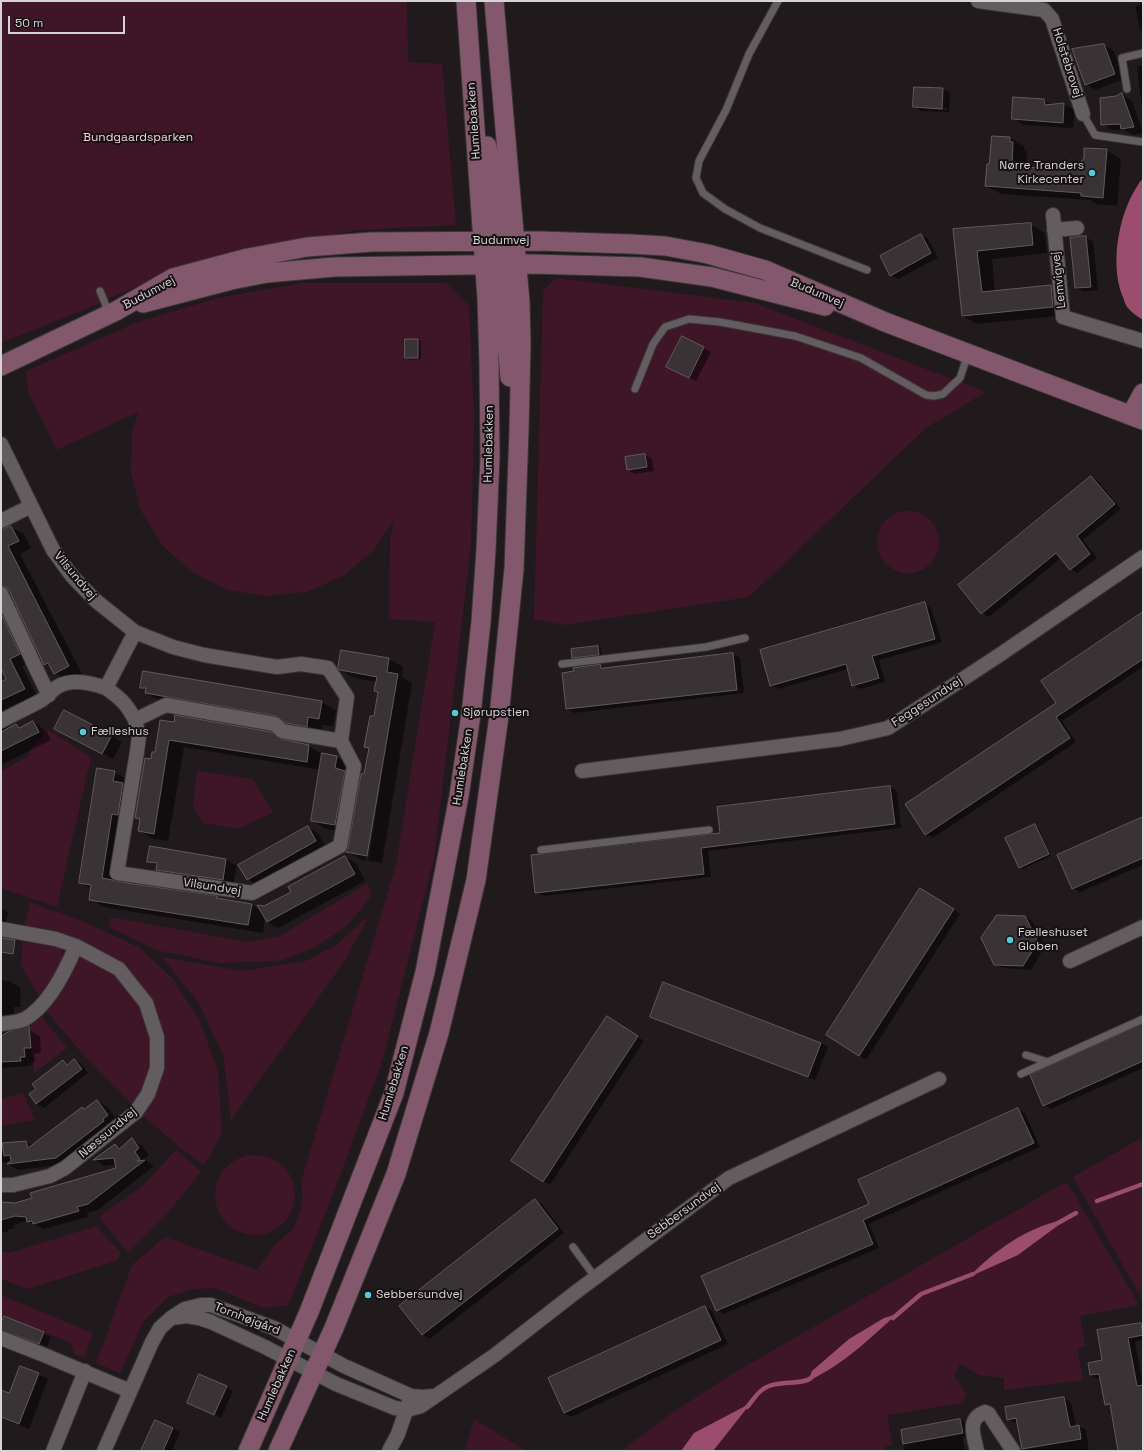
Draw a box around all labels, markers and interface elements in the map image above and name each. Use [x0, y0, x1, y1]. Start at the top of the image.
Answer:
scale bar [10, 8, 127, 34]
text: 50 m [15, 15, 43, 31]
street label: Holstebrovej [1049, 26, 1085, 100]
street label: Humlebakken [464, 82, 484, 160]
park label: Bundgaardsparken [83, 131, 193, 145]
place label: Nørre Tranders Kirkecenter [999, 159, 1084, 187]
marker: Nørre Tranders Kirkecenter [1087, 168, 1097, 178]
street label: Budumvej [473, 234, 529, 248]
street label: Lemvigvej [1049, 251, 1069, 309]
street label: Budumvej [121, 273, 177, 313]
street label: Budumvej [788, 275, 846, 311]
street label: Humlebakken [481, 405, 497, 483]
street label: Vilsundvej [51, 549, 99, 603]
street label: Feggesundvej [889, 674, 965, 730]
place label: Sjørupstien [463, 706, 529, 720]
marker: Sjørupstien [450, 708, 460, 718]
place label: Fælleshus [91, 725, 149, 739]
marker: Fælleshus [78, 727, 88, 737]
street label: Humlebakken [450, 728, 476, 806]
street label: Vilsundvej [182, 875, 242, 899]
place label: Fælleshuset Globen [1018, 926, 1088, 954]
marker: Fælleshuset Globen [1005, 935, 1015, 945]
street label: Humlebakken [376, 1044, 412, 1122]
street label: Næssundvej [76, 1105, 140, 1161]
street label: Sebbersundvej [645, 1180, 723, 1242]
place label: Sebbersundvej [376, 1288, 462, 1302]
marker: Sebbersundvej [363, 1290, 373, 1300]
street label: Tornhøjgård [212, 1300, 282, 1338]
street label: Humlebakken [255, 1347, 299, 1423]

